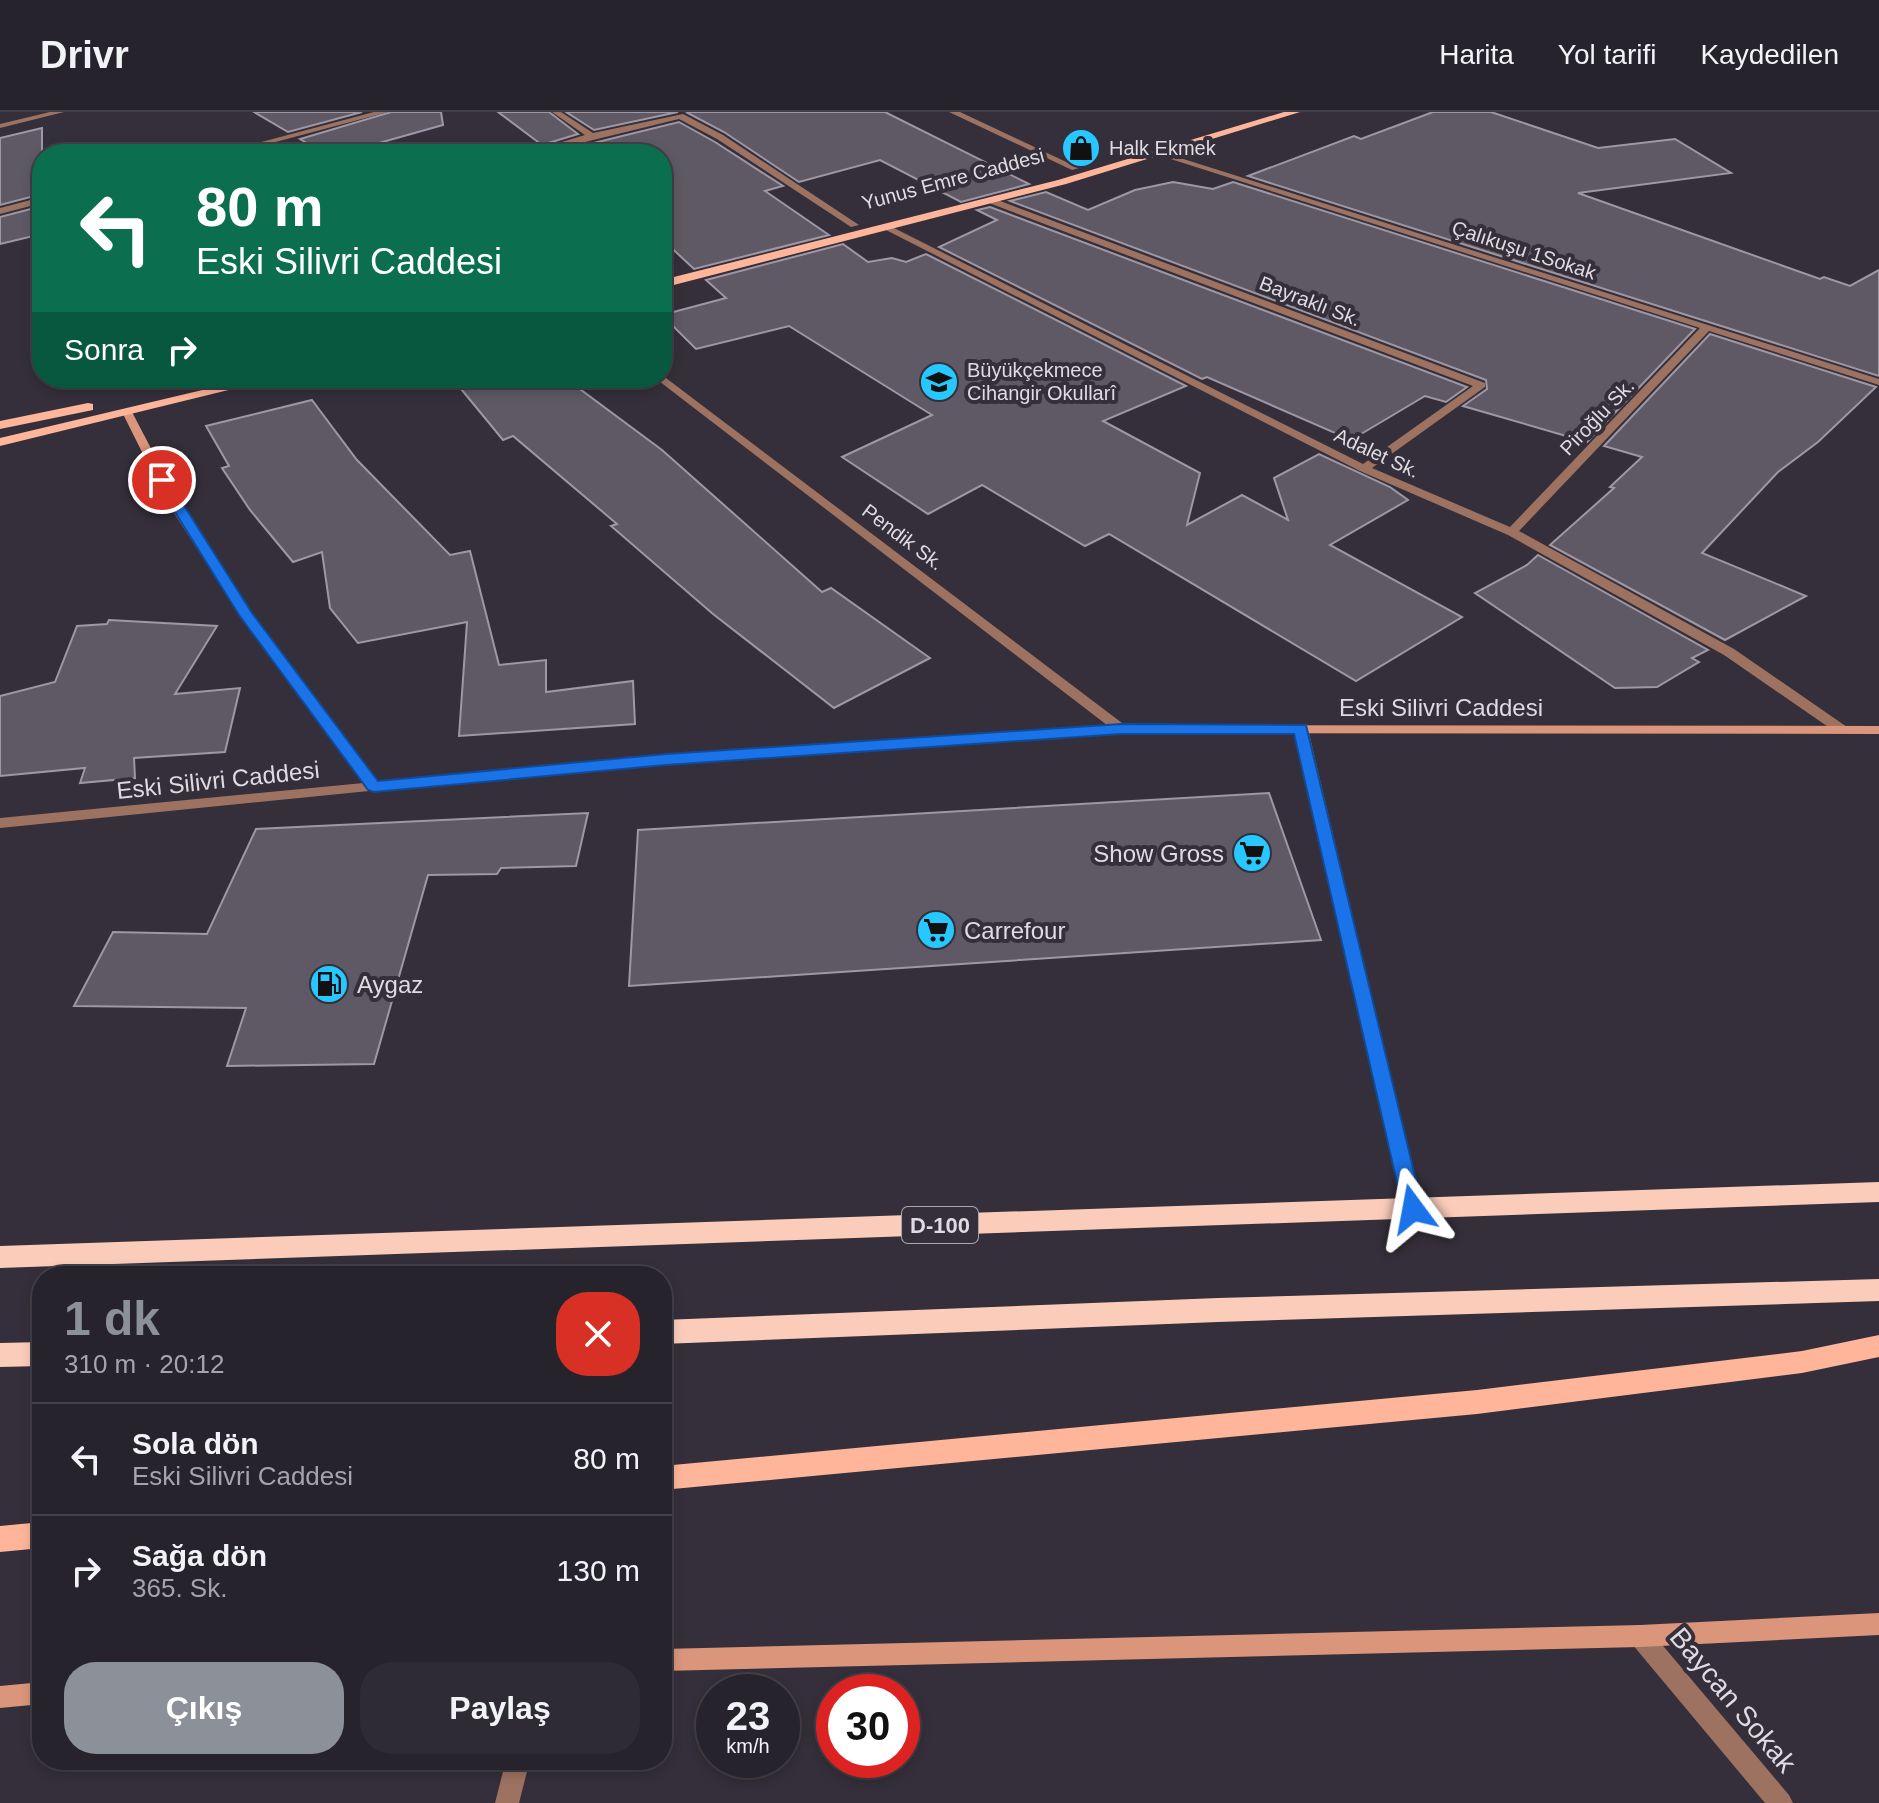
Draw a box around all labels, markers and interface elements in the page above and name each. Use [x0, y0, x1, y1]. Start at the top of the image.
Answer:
text: Drivr [40, 34, 129, 76]
text: Harita [1439, 39, 1514, 70]
text: Yol tarifi [1558, 39, 1656, 70]
text: Kaydedilen [1700, 39, 1839, 70]
shop icon: Halk Ekmek [1060, 127, 1102, 169]
place label: Halk Ekmek [1109, 137, 1217, 159]
street label: Yunus Emre Caddesi [859, 144, 1047, 214]
text: 80 m [196, 175, 324, 238]
icon: left [64, 176, 168, 280]
street label: Çalıkuşu 1Sokak [1449, 216, 1600, 284]
text: Eski Silivri Caddesi [196, 241, 502, 282]
street label: Bayraklı Sk. [1256, 272, 1364, 330]
icon: right [160, 328, 204, 372]
text: Sonra [64, 333, 144, 366]
place label: Büyükçekmece Cihangir Okullarî [967, 359, 1117, 404]
school or university icon: Büyükçekmece Cihangir Okullarî [918, 361, 960, 403]
street label: Piroğlu Sk. [1555, 375, 1639, 459]
street label: Adalet Sk. [1331, 424, 1423, 482]
pin [128, 446, 196, 514]
icon: arrive [140, 458, 184, 502]
street label: Pendik Sk. [858, 499, 948, 575]
street label: Eski Silivri Caddesi [1339, 694, 1543, 721]
street label: Eski Silivri Caddesi [115, 756, 321, 804]
supermarket icon: Show Gross [1231, 832, 1273, 874]
place label: Show Gross [1093, 840, 1224, 867]
supermarket icon: Carrefour [915, 909, 957, 951]
place label: Carrefour [964, 917, 1065, 944]
fuel station icon: Aygaz [308, 963, 350, 1005]
place label: Aygaz [357, 971, 423, 998]
position arrow [1371, 1167, 1455, 1251]
road number: D-100 [902, 1207, 978, 1243]
text: 1 dk [64, 1292, 160, 1345]
button: close [556, 1292, 640, 1376]
text: 310 m · 20:12 [64, 1349, 224, 1379]
text: Sola dön [132, 1427, 259, 1460]
icon: left [64, 1437, 108, 1481]
text: 80 m [573, 1442, 640, 1475]
text: Eski Silivri Caddesi [132, 1461, 353, 1491]
text: Sağa dön [132, 1539, 267, 1572]
icon: right [64, 1549, 108, 1593]
text: 130 m [557, 1554, 640, 1587]
text: 365. Sk. [132, 1573, 227, 1603]
street label: Baycan Sokak [1664, 1621, 1803, 1779]
button: Çıkış [64, 1662, 344, 1754]
button: Paylaş [360, 1662, 640, 1754]
speed limit sign: 30 [816, 1674, 920, 1778]
text: 23 [726, 1694, 770, 1738]
text: km/h [726, 1735, 770, 1757]

